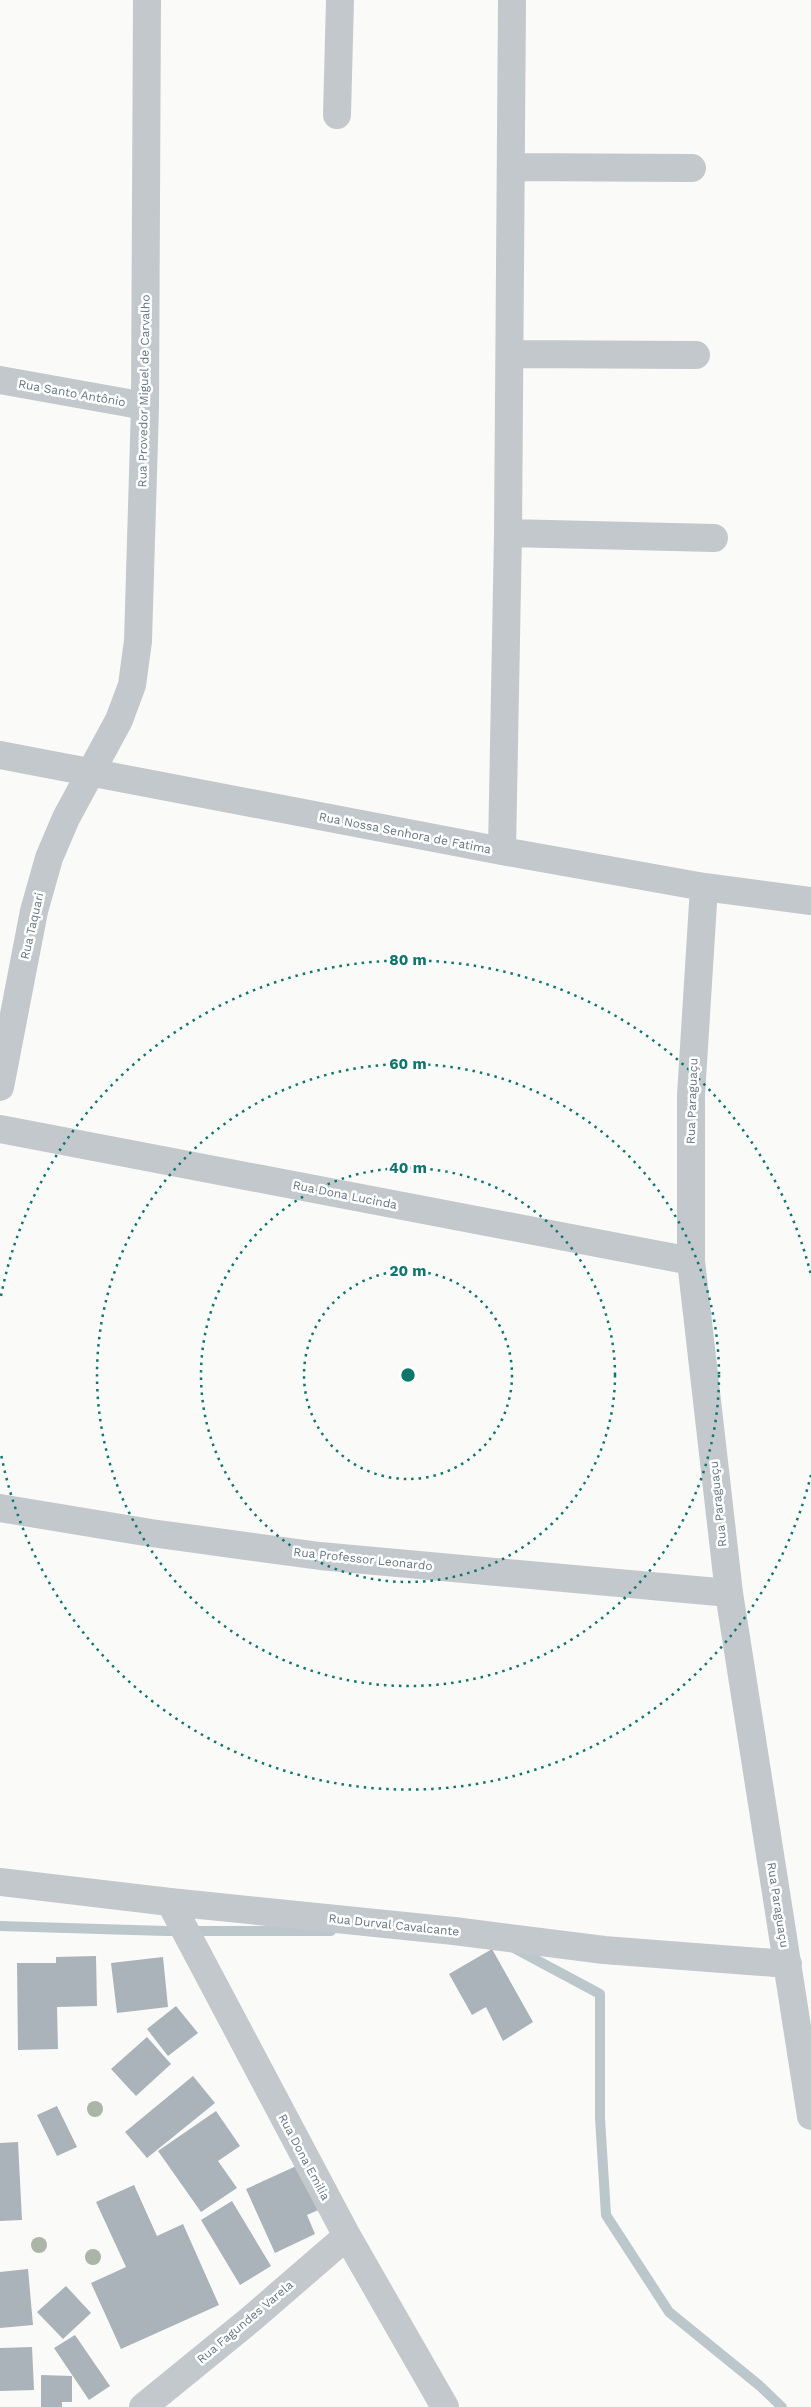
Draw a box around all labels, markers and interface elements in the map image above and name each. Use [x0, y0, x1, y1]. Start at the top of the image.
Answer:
street label: Rua Provedor Miguel de Carvalho [135, 294, 153, 488]
street label: Rua Santo Antônio [17, 377, 127, 409]
street label: Rua Nossa Senhora de Fatima [318, 809, 493, 857]
street label: Rua Taquari [18, 891, 46, 961]
text: 80 m [389, 951, 427, 969]
text: 60 m [389, 1055, 427, 1073]
street label: Rua Paraguaçu [684, 1058, 700, 1144]
text: 40 m [389, 1159, 427, 1177]
street label: Rua Dona Lucinda [292, 1178, 398, 1212]
text: 20 m [389, 1262, 427, 1280]
centre of rings [399, 1366, 417, 1384]
street label: Rua Paraguaçu [707, 1460, 729, 1548]
street label: Rua Professor Leonardo [293, 1545, 433, 1573]
street label: Rua Paraguaçu [764, 1861, 792, 1949]
street label: Rua Durval Cavalcante [328, 1911, 460, 1939]
street label: Rua Dona Emilia [275, 2111, 333, 2203]
street label: Rua Fagundes Varela [194, 2278, 296, 2366]

